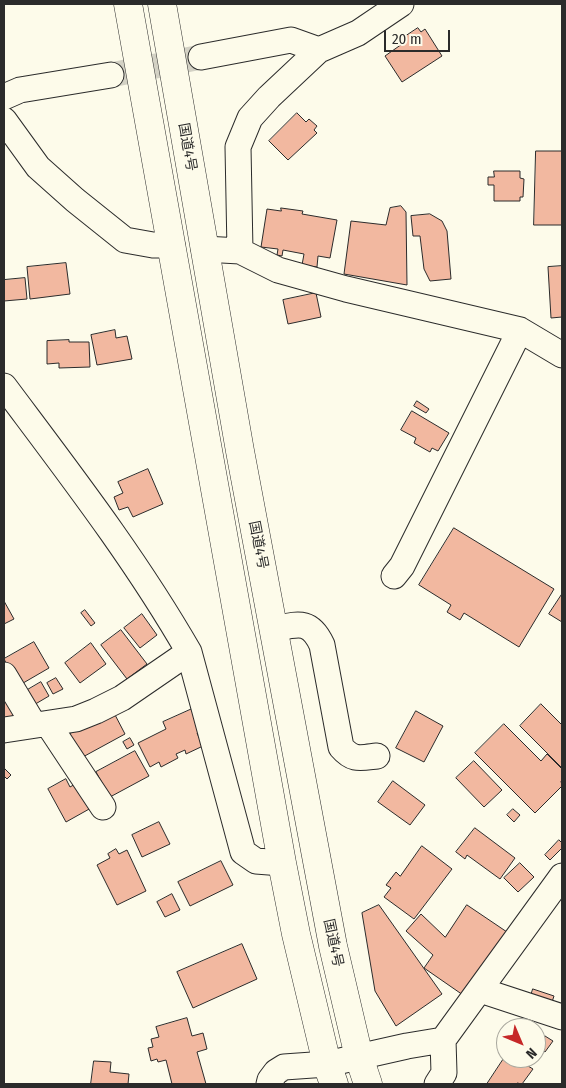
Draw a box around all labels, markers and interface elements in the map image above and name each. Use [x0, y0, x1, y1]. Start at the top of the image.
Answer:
scale bar [386, 20, 452, 52]
text: 20 m [392, 30, 422, 48]
street label: 国道4号 [174, 122, 200, 172]
street label: 国道4号 [245, 519, 271, 571]
street label: 国道4号 [320, 917, 346, 969]
north arrow [496, 1018, 546, 1068]
text: N [522, 1044, 540, 1062]

